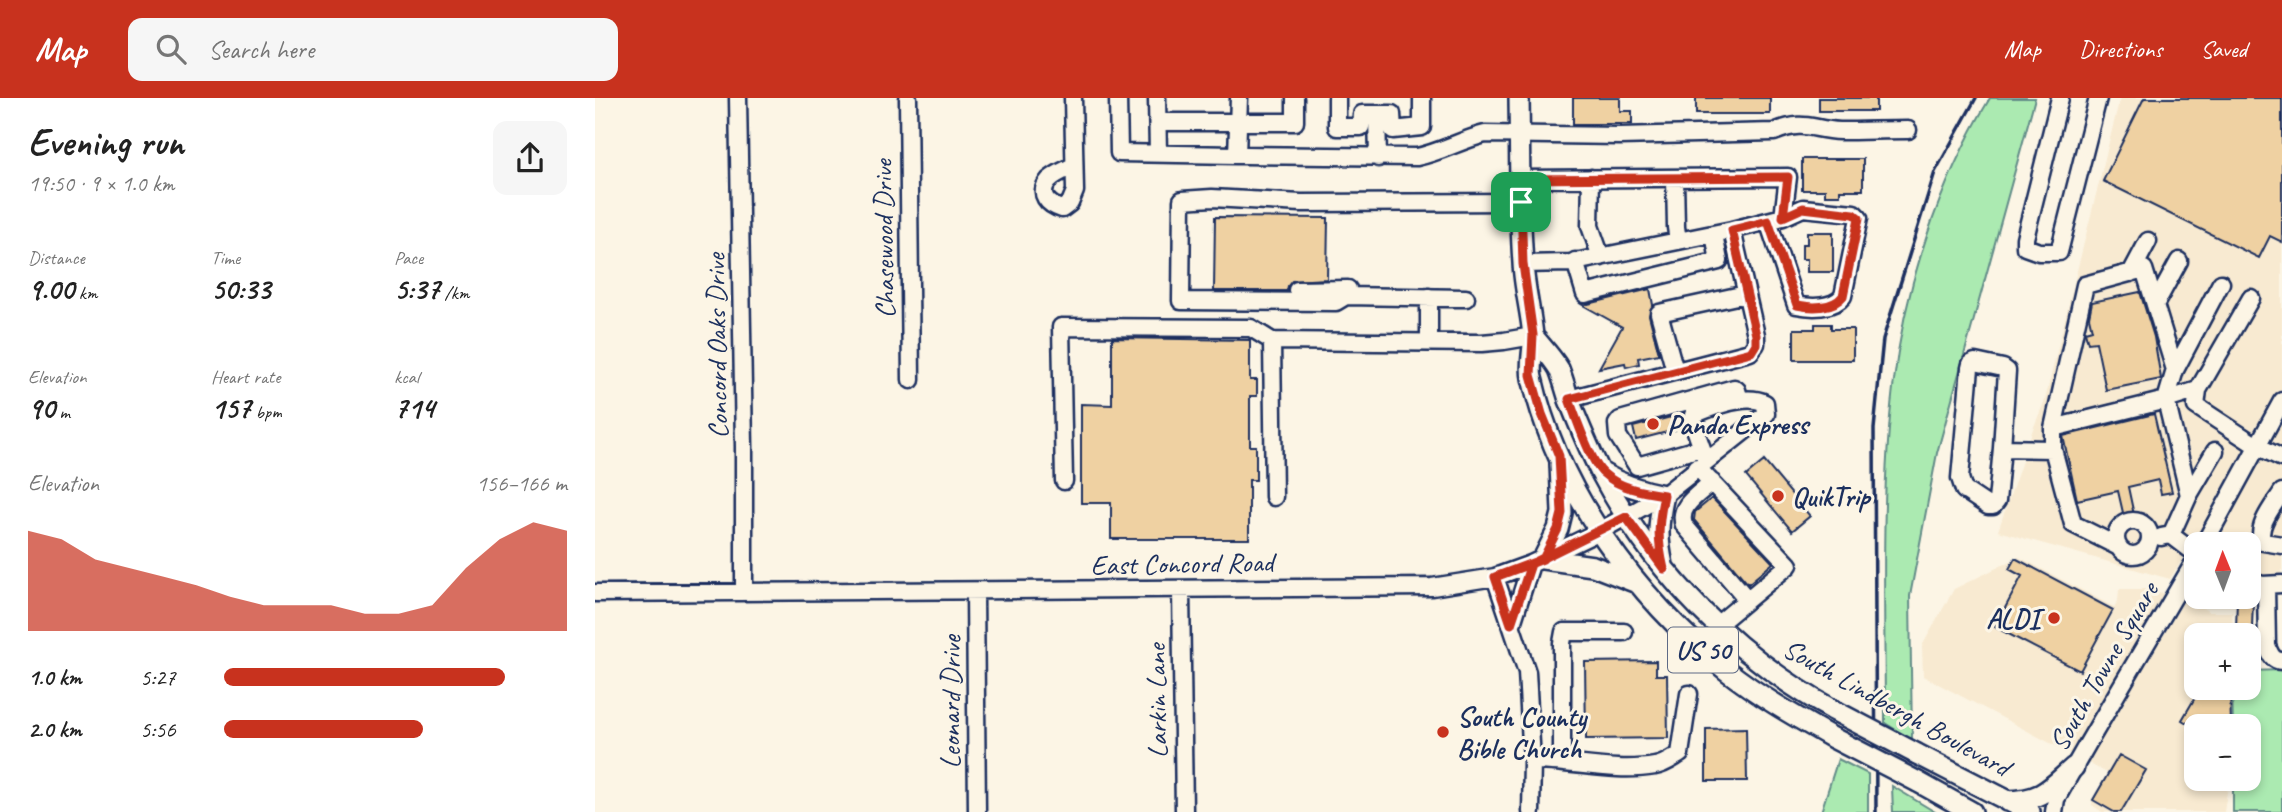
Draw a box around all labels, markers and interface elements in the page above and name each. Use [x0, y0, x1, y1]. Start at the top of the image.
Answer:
search box [128, 18, 618, 81]
text: Map [35, 28, 86, 70]
icon: search [152, 30, 190, 68]
text: Search here [208, 33, 314, 66]
text: Map [2004, 34, 2041, 64]
text: Directions [2079, 34, 2162, 64]
text: Saved [2200, 34, 2247, 64]
text: Evening run [28, 119, 184, 166]
button: share [493, 121, 567, 195]
street label: Chasewood Drive [865, 157, 902, 319]
text: 19:50 · 9 × 1.0 km [28, 169, 174, 198]
pin [1491, 172, 1551, 232]
icon: arrive [1502, 183, 1540, 221]
text: Distance [28, 246, 85, 270]
text: Time [211, 246, 240, 270]
text: Pace [394, 246, 423, 270]
street label: Concord Oaks Drive [697, 251, 736, 439]
text: 9.00 [28, 270, 74, 308]
text: 50:33 [211, 270, 270, 308]
text: 5:37 [394, 270, 440, 308]
text: km [74, 281, 97, 305]
text: /km [440, 281, 469, 305]
text: Elevation [28, 365, 86, 389]
text: Heart rate [211, 365, 280, 389]
text: kcal [394, 365, 419, 389]
text: 90 [28, 389, 55, 427]
text: 157 [211, 389, 251, 427]
text: 714 [394, 389, 434, 427]
text: m [55, 400, 70, 424]
text: bpm [251, 400, 282, 424]
place label: Panda Express [1667, 407, 1811, 442]
marker: Panda Express [1645, 416, 1661, 432]
text: Elevation [28, 469, 99, 498]
text: 156–166 m [476, 469, 567, 498]
place label: QuikTrip [1792, 479, 1872, 514]
marker: QuikTrip [1770, 488, 1786, 504]
north arrow [2184, 532, 2261, 609]
map controls [2184, 532, 2261, 791]
street label: East Concord Road [1090, 544, 1278, 583]
street label: South Towne Square [2041, 574, 2167, 757]
place label: ALDI [1986, 601, 2046, 636]
marker: ALDI [2046, 610, 2062, 626]
button: + [2184, 623, 2261, 700]
road number: US 50 [1668, 628, 1738, 672]
street label: South Lindbergh Boulevard [1777, 631, 2020, 786]
street label: Leonard Drive [933, 634, 968, 769]
street label: Larkin Lane [1138, 642, 1175, 758]
text: 1.0 km [28, 663, 82, 692]
text: 5:27 [140, 663, 176, 692]
place label: South County Bible Church [1457, 699, 1588, 766]
button: − [2184, 714, 2261, 791]
text: 2.0 km [28, 715, 82, 744]
text: 5:56 [140, 715, 176, 744]
marker: South County Bible Church [1435, 724, 1451, 740]

